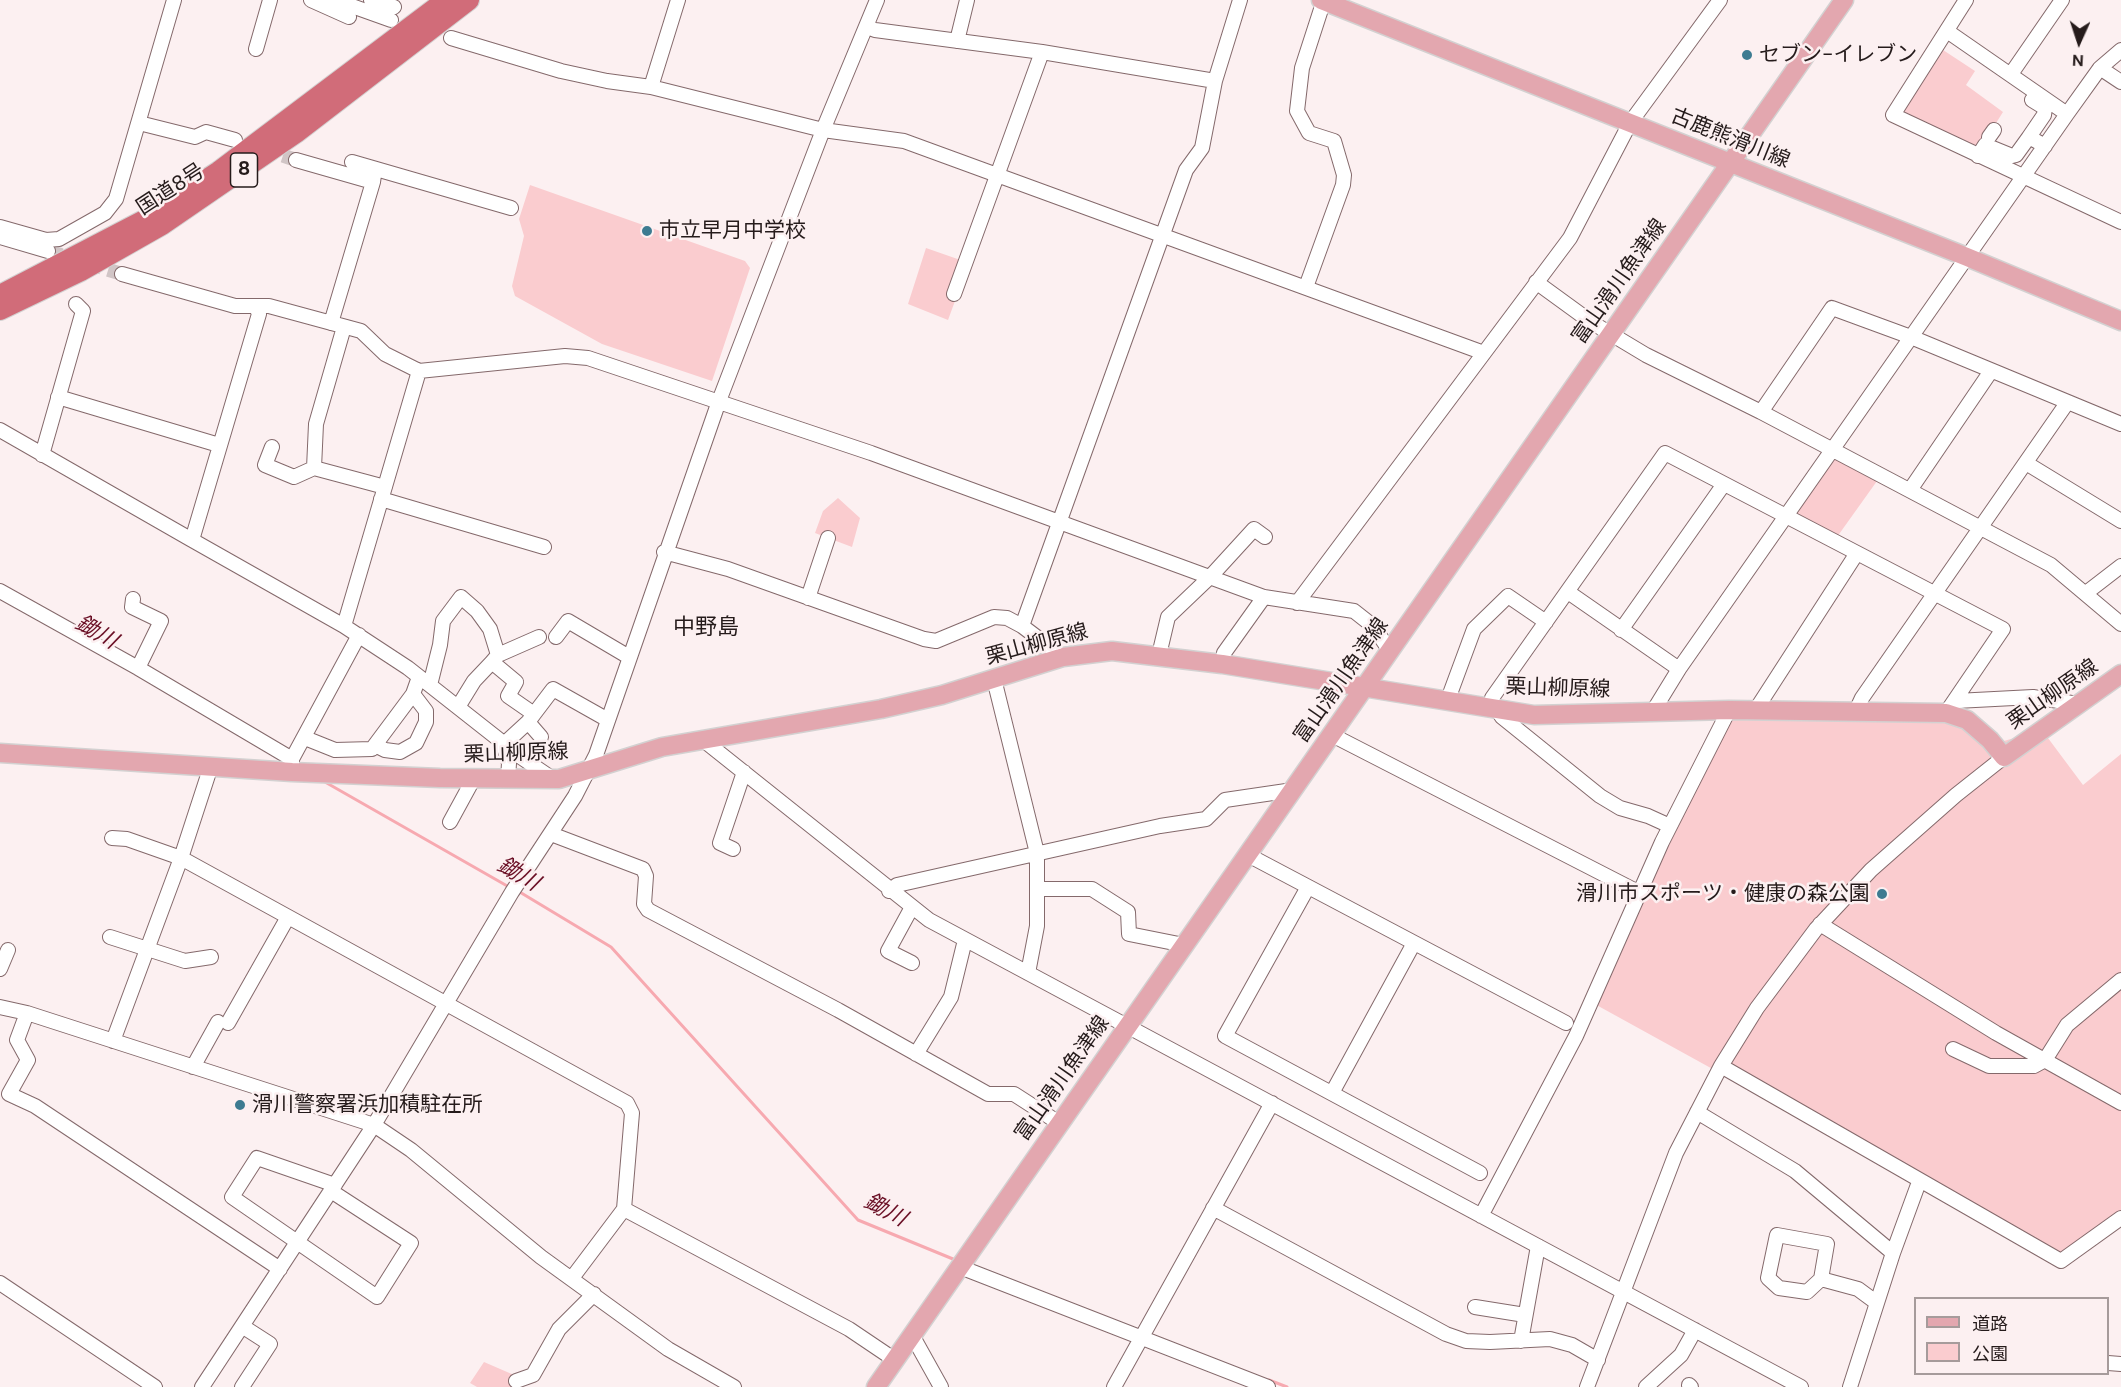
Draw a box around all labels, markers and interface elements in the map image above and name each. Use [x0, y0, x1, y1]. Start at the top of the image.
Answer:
north arrow [2049, 12, 2109, 72]
place label: セブン-イレブン [1759, 42, 1917, 68]
marker: セブン-イレブン [1740, 48, 1754, 62]
text: N [2072, 50, 2084, 71]
street label: 古鹿熊滑川線 [1667, 104, 1793, 174]
road number: 8 [230, 153, 258, 187]
street label: 国道8号 [132, 159, 210, 221]
street label: 富山滑川魚津線 [1568, 215, 1672, 349]
place label: 市立早月中学校 [659, 218, 806, 244]
marker: 市立早月中学校 [640, 224, 654, 238]
water label: 鋤川 [70, 611, 122, 655]
street label: 富山滑川魚津線 [1290, 614, 1394, 748]
district label: 中野島 [673, 615, 739, 641]
street label: 栗山柳原線 [983, 619, 1091, 671]
street label: 栗山柳原線 [2003, 655, 2103, 735]
street label: 栗山柳原線 [1505, 675, 1611, 703]
street label: 栗山柳原線 [463, 740, 569, 768]
water label: 鋤川 [492, 853, 544, 897]
place label: 滑川市スポーツ・健康の森公園 [1576, 881, 1870, 907]
marker: 滑川市スポーツ・健康の森公園 [1875, 887, 1889, 901]
street label: 富山滑川魚津線 [1011, 1012, 1115, 1146]
place label: 滑川警察署浜加積駐在所 [252, 1092, 483, 1118]
marker: 滑川警察署浜加積駐在所 [233, 1098, 247, 1112]
water label: 鋤川 [859, 1189, 911, 1233]
legend [1914, 1297, 2109, 1375]
text: 道路 [1972, 1312, 2008, 1336]
text: 公園 [1972, 1342, 2008, 1366]

